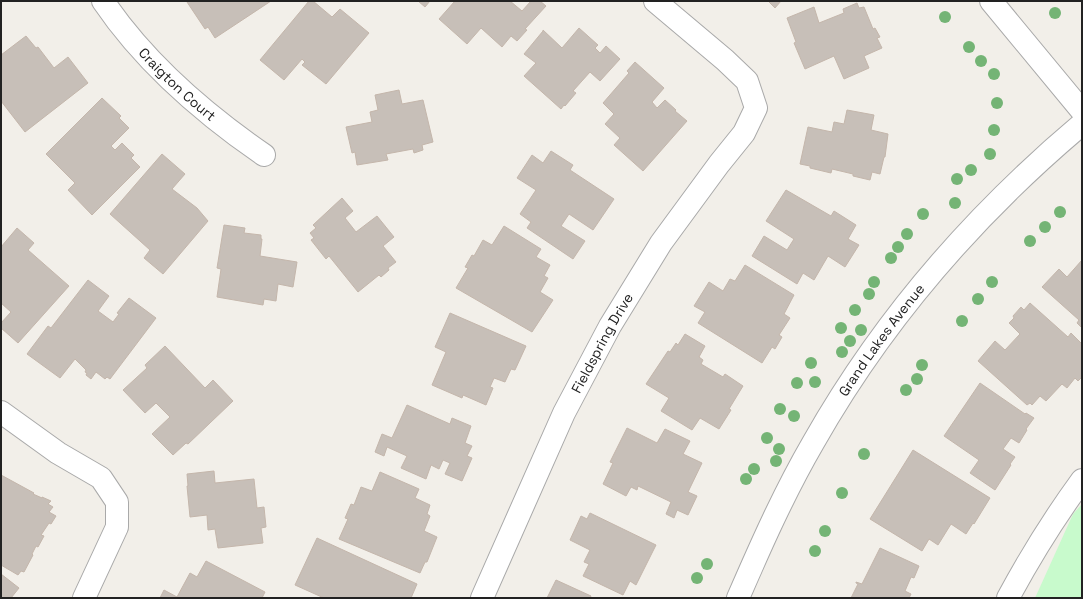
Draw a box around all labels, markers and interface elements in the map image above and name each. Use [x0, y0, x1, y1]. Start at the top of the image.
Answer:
street label: Craigton Court [135, 44, 220, 125]
street label: Grand Lakes Avenue [834, 280, 928, 400]
street label: Fieldspring Drive [567, 290, 637, 396]

